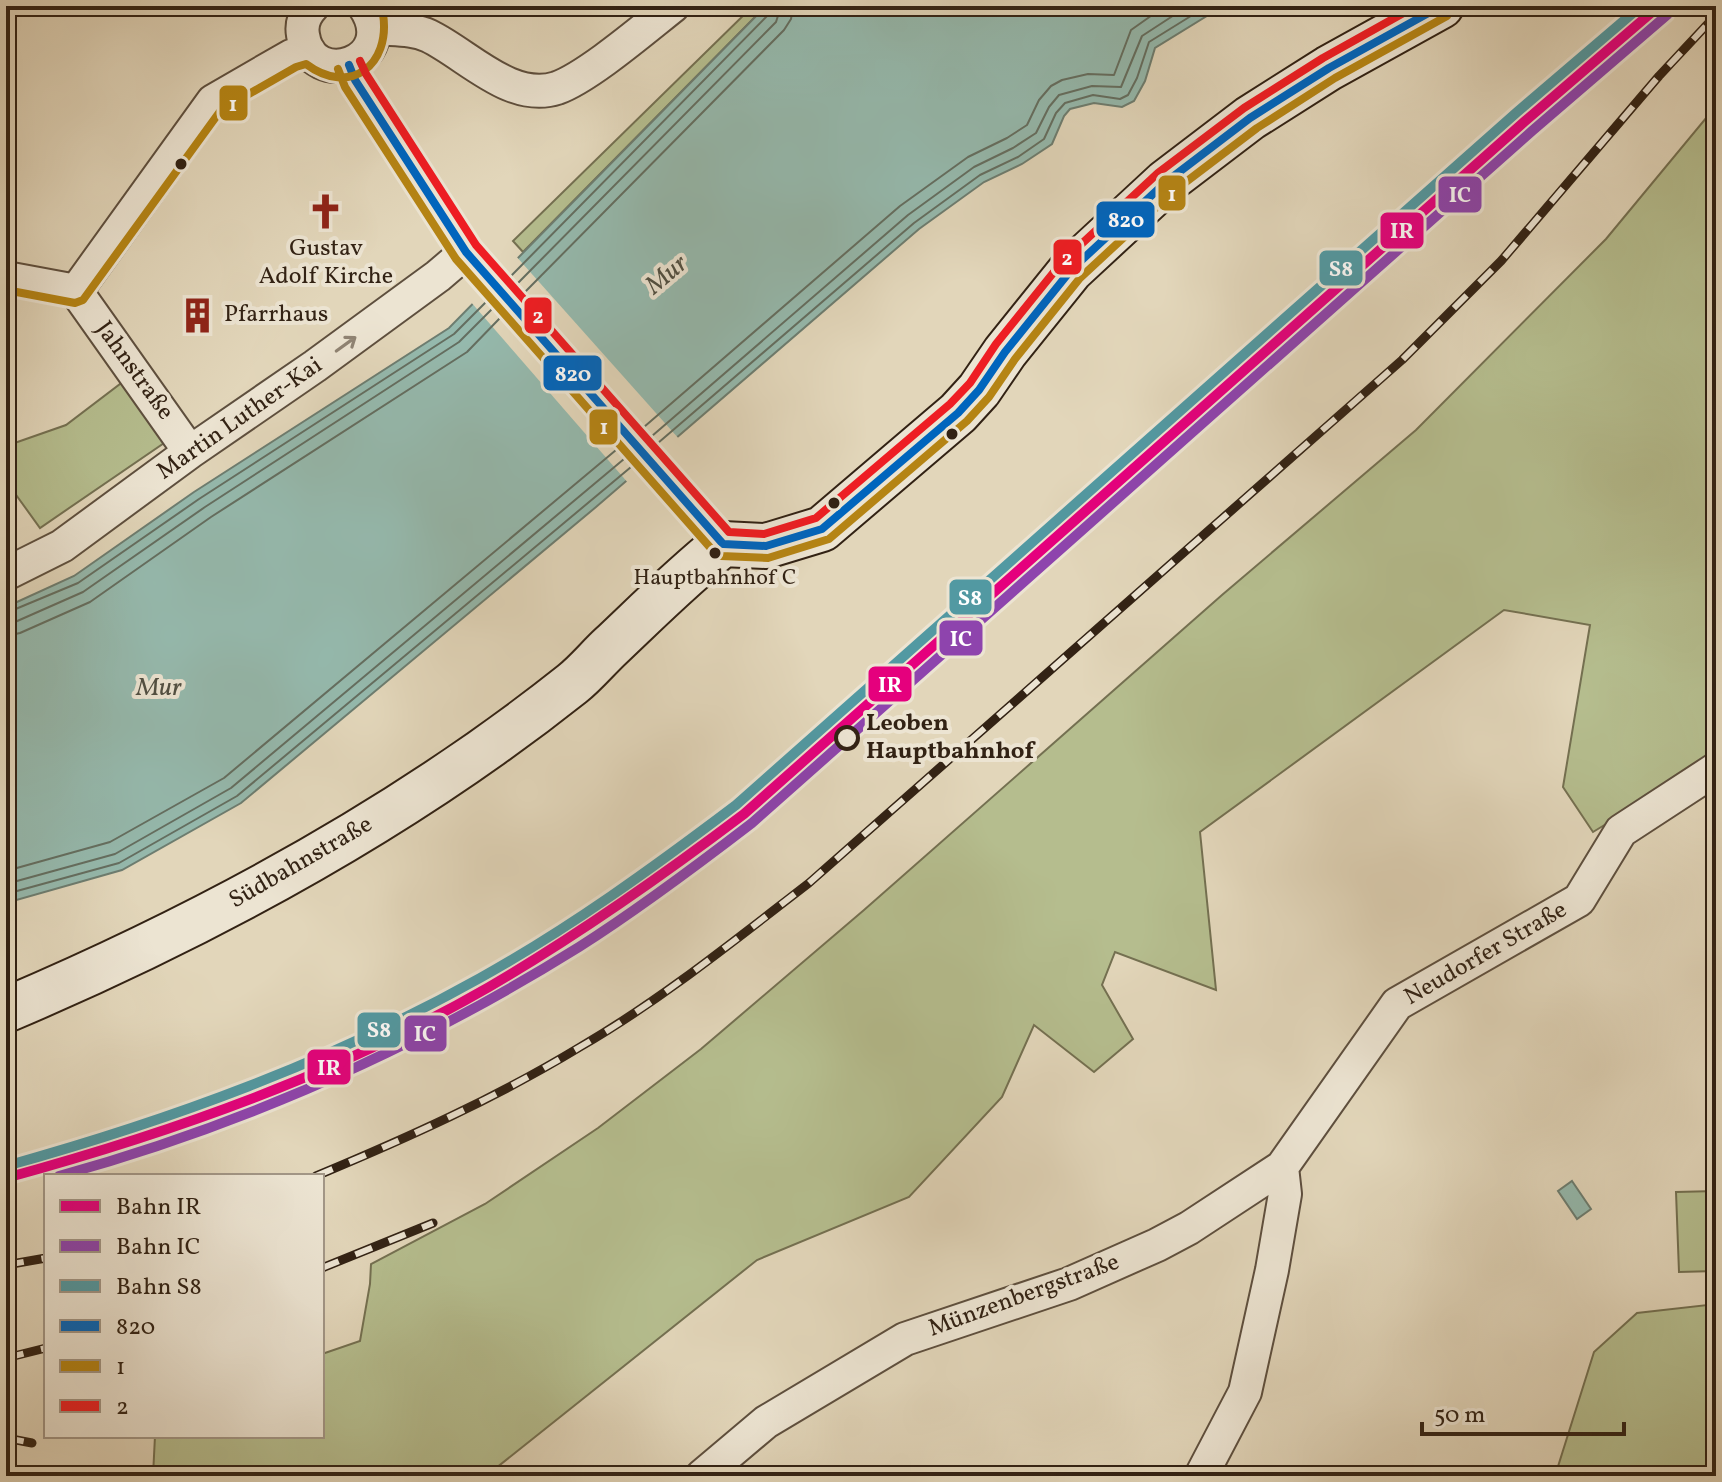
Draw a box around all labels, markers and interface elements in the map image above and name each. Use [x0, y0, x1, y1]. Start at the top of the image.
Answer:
line badge: 1 [218, 84, 249, 122]
text: 1 [229, 90, 237, 121]
unlabelled marker [173, 156, 189, 172]
line badge: 1 [1157, 174, 1187, 212]
line badge: IC [1437, 175, 1483, 214]
text: 1 [1168, 180, 1176, 211]
text: IC [1449, 181, 1471, 212]
church icon: Gustav Adolf Kirche [307, 193, 345, 231]
line badge: 820 [1095, 200, 1156, 239]
text: 820 [1108, 206, 1144, 237]
line badge: IR [1379, 211, 1425, 250]
text: IR [1390, 217, 1414, 248]
place label: Gustav Adolf Kirche [259, 232, 393, 294]
line badge: 2 [1052, 238, 1083, 276]
text: 2 [1061, 244, 1073, 275]
water label: Mur [637, 246, 696, 304]
line badge: S8 [1318, 249, 1364, 287]
text: S8 [1329, 255, 1353, 286]
building icon: Pfarrhaus [179, 296, 217, 334]
line badge: 2 [523, 296, 553, 335]
place label: Pfarrhaus [224, 298, 328, 332]
text: 2 [532, 302, 544, 333]
street label: Jahnstraße [86, 315, 182, 427]
one-way arrow [334, 335, 356, 352]
street label: Martin Luther-Kai [150, 349, 330, 489]
line badge: 820 [542, 354, 603, 392]
text: 820 [555, 360, 591, 391]
line badge: 1 [588, 408, 619, 446]
text: 1 [600, 413, 608, 444]
unlabelled marker [944, 426, 960, 442]
unlabelled marker [826, 495, 842, 511]
marker: Hauptbahnhof C [707, 545, 723, 561]
place label: Hauptbahnhof C [634, 563, 796, 594]
line badge: S8 [948, 578, 993, 616]
text: S8 [958, 584, 982, 615]
line badge: IC [938, 619, 984, 657]
text: IC [950, 625, 972, 656]
line badge: IR [867, 665, 913, 703]
water label: Mur [135, 670, 182, 706]
text: IR [878, 671, 902, 702]
place label: Leoben Hauptbahnhof [866, 707, 1036, 769]
marker: Leoben Hauptbahnhof [835, 726, 859, 750]
street label: Südbahnstraße [223, 808, 379, 918]
street label: Neudorfer Straße [1398, 894, 1574, 1014]
line badge: S8 [356, 1011, 402, 1049]
line badge: IC [403, 1014, 448, 1053]
text: S8 [367, 1016, 391, 1047]
text: IC [414, 1020, 436, 1051]
line badge: IR [306, 1048, 352, 1086]
text: IR [317, 1054, 341, 1085]
legend [44, 1174, 324, 1438]
text: Bahn IR [116, 1191, 201, 1225]
text: Bahn IC [116, 1231, 201, 1265]
street label: Münzenbergstraße [924, 1246, 1124, 1346]
text: Bahn S8 [116, 1271, 202, 1305]
text: 820 [116, 1311, 155, 1345]
text: 1 [116, 1351, 125, 1385]
scale bar [1422, 1386, 1624, 1436]
text: 2 [116, 1391, 129, 1425]
text: 50 m [1434, 1399, 1486, 1433]

